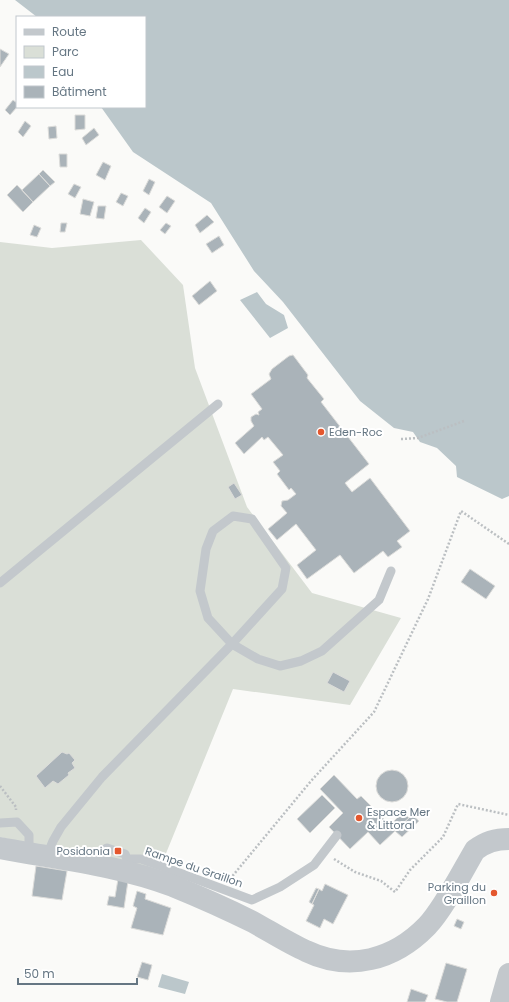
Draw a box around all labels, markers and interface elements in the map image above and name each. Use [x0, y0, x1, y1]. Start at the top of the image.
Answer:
legend [16, 16, 146, 108]
text: Route [52, 23, 86, 40]
text: Parc [52, 43, 79, 60]
text: Eau [52, 63, 74, 80]
text: Bâtiment [52, 83, 107, 100]
place label: Eden-Roc [329, 424, 383, 440]
marker: Eden-Roc [316, 427, 326, 437]
place label: Espace Mer & Littoral [367, 804, 430, 833]
marker: Espace Mer & Littoral [354, 813, 364, 823]
place label: Posidonia [56, 843, 110, 859]
street label: Rampe du Graillon [143, 843, 245, 891]
marker: Posidonia [113, 846, 123, 856]
place label: Parking du Graillon [428, 879, 486, 908]
marker: Parking du Graillon [489, 888, 499, 898]
scale bar [18, 960, 137, 986]
text: 50 m [24, 965, 55, 982]

